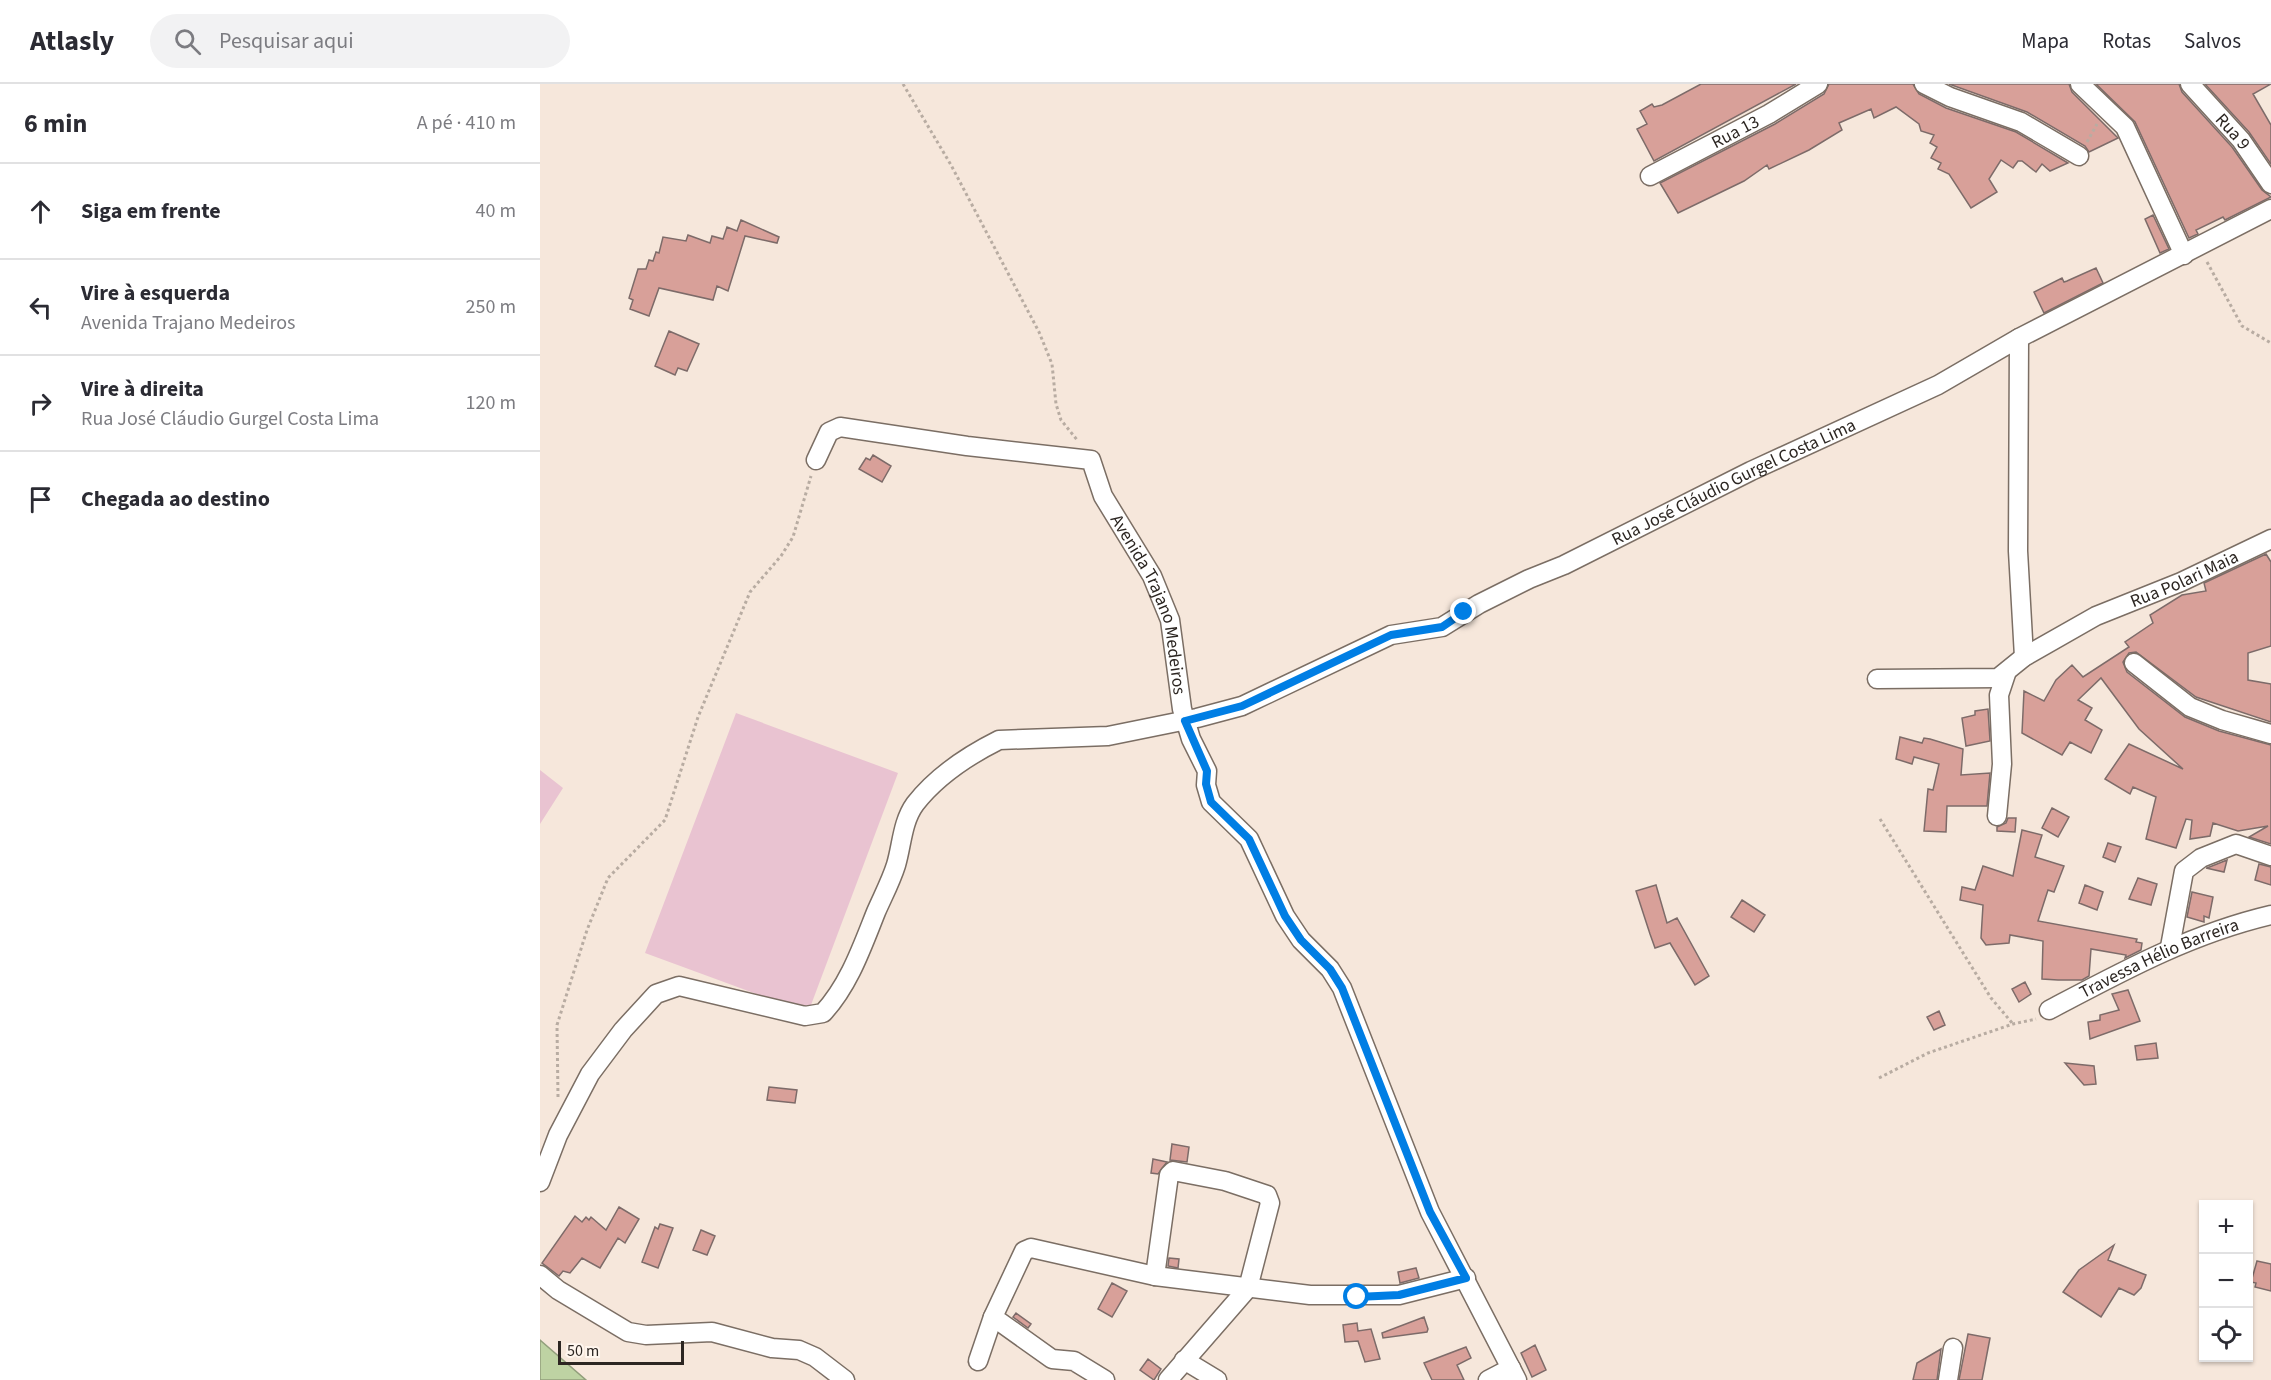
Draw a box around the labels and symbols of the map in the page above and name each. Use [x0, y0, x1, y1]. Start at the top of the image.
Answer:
street label: Rua 9 [2210, 107, 2256, 155]
street label: Rua 13 [1707, 109, 1763, 154]
street label: Rua José Cláudio Gurgel Costa Lima [1607, 412, 1860, 552]
street label: Avenida Trajano Medeiros [1105, 509, 1192, 696]
street label: Rua Polari Maia [2126, 544, 2242, 614]
route end [1450, 598, 1476, 624]
street label: Travessa Hélio Barreira [2075, 912, 2242, 1004]
route start [1343, 1283, 1369, 1309]
scale bar [558, 1338, 684, 1366]

